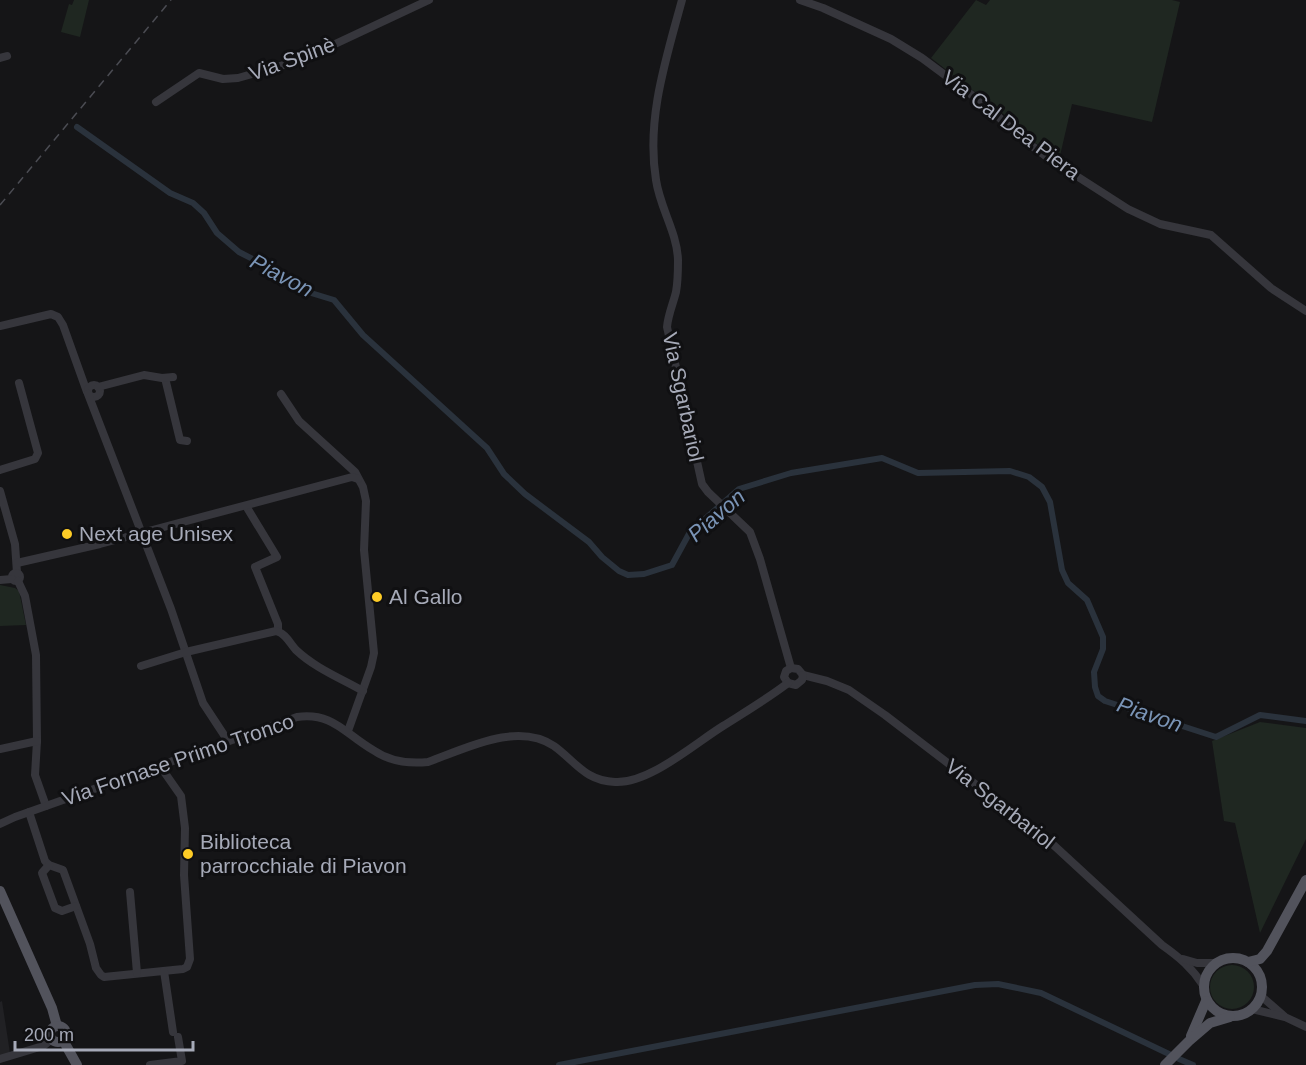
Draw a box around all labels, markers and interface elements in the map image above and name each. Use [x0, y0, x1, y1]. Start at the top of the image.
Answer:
street label: Via Spinè [246, 32, 338, 85]
street label: Via Cal Dea Piera [938, 65, 1085, 184]
water label: Piavon [246, 249, 317, 302]
street label: Via Sgarbariol [659, 330, 708, 464]
water label: Piavon [683, 484, 750, 547]
place label: Next age Unisex [79, 522, 234, 545]
marker: Next age Unisex [60, 527, 74, 541]
place label: Al Gallo [389, 585, 463, 608]
marker: Al Gallo [370, 590, 384, 604]
water label: Piavon [1114, 692, 1186, 737]
street label: Via Fornase Primo Tronco [59, 709, 297, 810]
street label: Via Sgarbariol [941, 754, 1059, 853]
place label: Biblioteca parrocchiale di Piavon [200, 830, 407, 877]
marker: Biblioteca parrocchiale di Piavon [181, 847, 195, 861]
scale bar [15, 1014, 194, 1052]
text: 200 m [24, 1025, 74, 1045]

